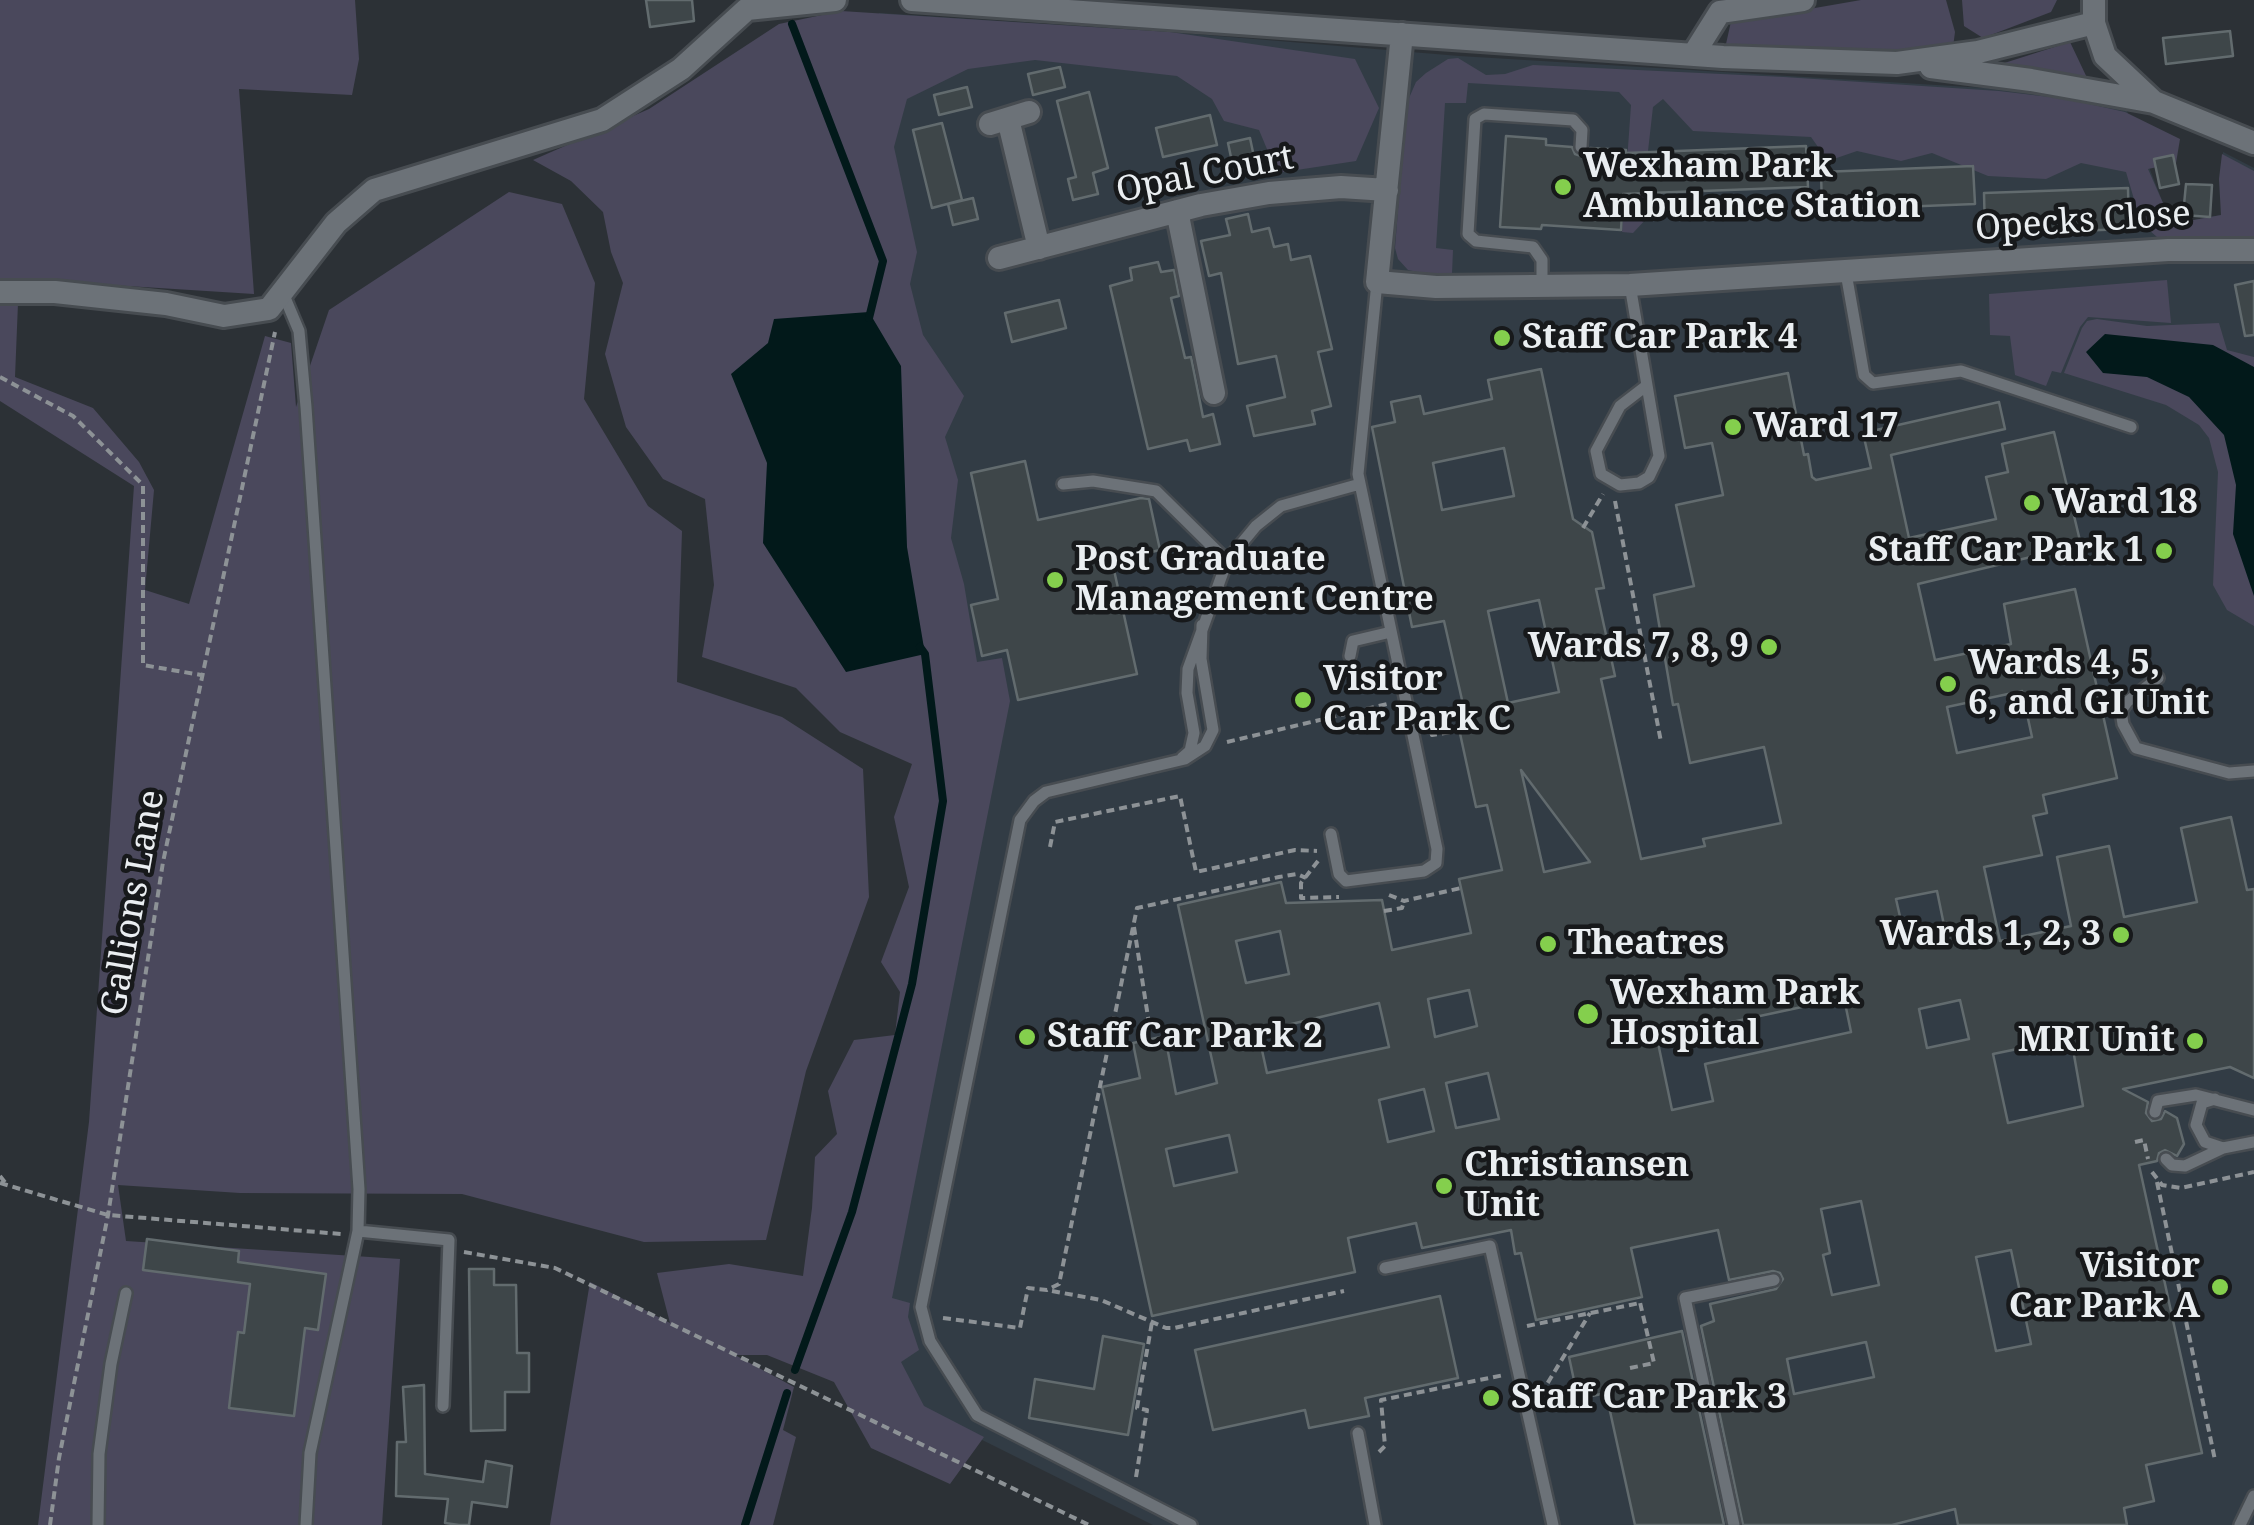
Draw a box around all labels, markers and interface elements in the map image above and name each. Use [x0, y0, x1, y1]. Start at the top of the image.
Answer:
street label: Opal Court [1113, 137, 1297, 213]
place label: Wexham Park Ambulance Station [1583, 146, 1921, 228]
marker: Wexham Park Ambulance Station [1552, 176, 1574, 198]
street label: Opecks Close [1974, 194, 2192, 250]
place label: Staff Car Park 4 [1522, 317, 1798, 359]
marker: Staff Car Park 4 [1491, 327, 1513, 349]
place label: Ward 17 [1753, 406, 1899, 448]
marker: Ward 17 [1722, 416, 1744, 438]
place label: Ward 18 [2052, 482, 2198, 524]
marker: Ward 18 [2021, 492, 2043, 514]
place label: Staff Car Park 1 [1868, 530, 2144, 572]
place label: Post Graduate Management Centre [1075, 539, 1434, 621]
marker: Staff Car Park 1 [2153, 540, 2175, 562]
marker: Post Graduate Management Centre [1044, 569, 1066, 591]
place label: Wards 7, 8, 9 [1528, 626, 1749, 668]
marker: Wards 7, 8, 9 [1758, 636, 1780, 658]
place label: Wards 4, 5, 6, and GI Unit [1968, 643, 2209, 725]
place label: Visitor Car Park C [1323, 659, 1511, 741]
marker: Wards 4, 5, 6, and GI Unit [1937, 673, 1959, 695]
marker: Visitor Car Park C [1292, 689, 1314, 711]
street label: Gallions Lane [94, 787, 174, 1019]
place label: Wards 1, 2, 3 [1880, 914, 2101, 956]
place label: Theatres [1568, 923, 1725, 965]
marker: Wards 1, 2, 3 [2110, 924, 2132, 946]
marker: Theatres [1537, 933, 1559, 955]
place label: Wexham Park Hospital [1610, 973, 1860, 1055]
marker: Wexham Park Hospital [1575, 1001, 1601, 1027]
place label: Staff Car Park 2 [1047, 1016, 1323, 1058]
place label: MRI Unit [2018, 1020, 2175, 1062]
marker: Staff Car Park 2 [1016, 1026, 1038, 1048]
marker: MRI Unit [2184, 1030, 2206, 1052]
place label: Christiansen Unit [1464, 1145, 1689, 1227]
marker: Christiansen Unit [1433, 1175, 1455, 1197]
place label: Visitor Car Park A [2009, 1246, 2200, 1328]
marker: Visitor Car Park A [2209, 1276, 2231, 1298]
place label: Staff Car Park 3 [1511, 1377, 1787, 1419]
marker: Staff Car Park 3 [1480, 1387, 1502, 1409]

